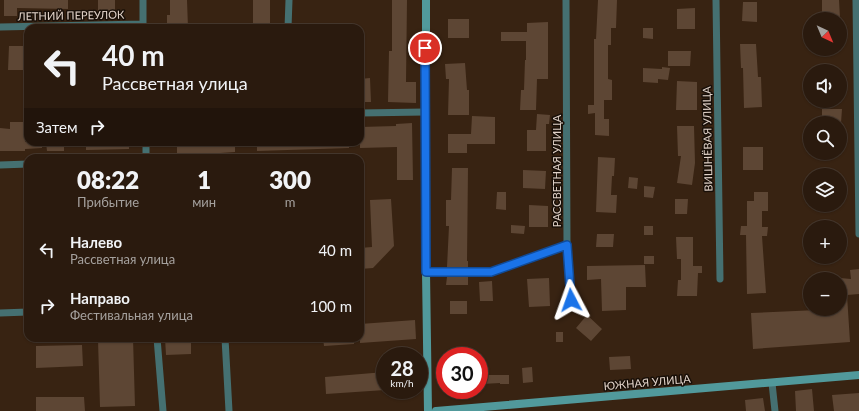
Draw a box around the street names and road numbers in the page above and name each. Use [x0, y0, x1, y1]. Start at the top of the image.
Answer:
street label: ЛЕТНИЙ ПЕРЕУЛОК [17, 8, 125, 22]
street label: ВИШНЁВАЯ УЛИЦА [700, 86, 714, 192]
street label: РАССВЕТНАЯ УЛИЦА [550, 114, 563, 227]
street label: ЮЖНАЯ УЛИЦА [603, 372, 692, 392]

